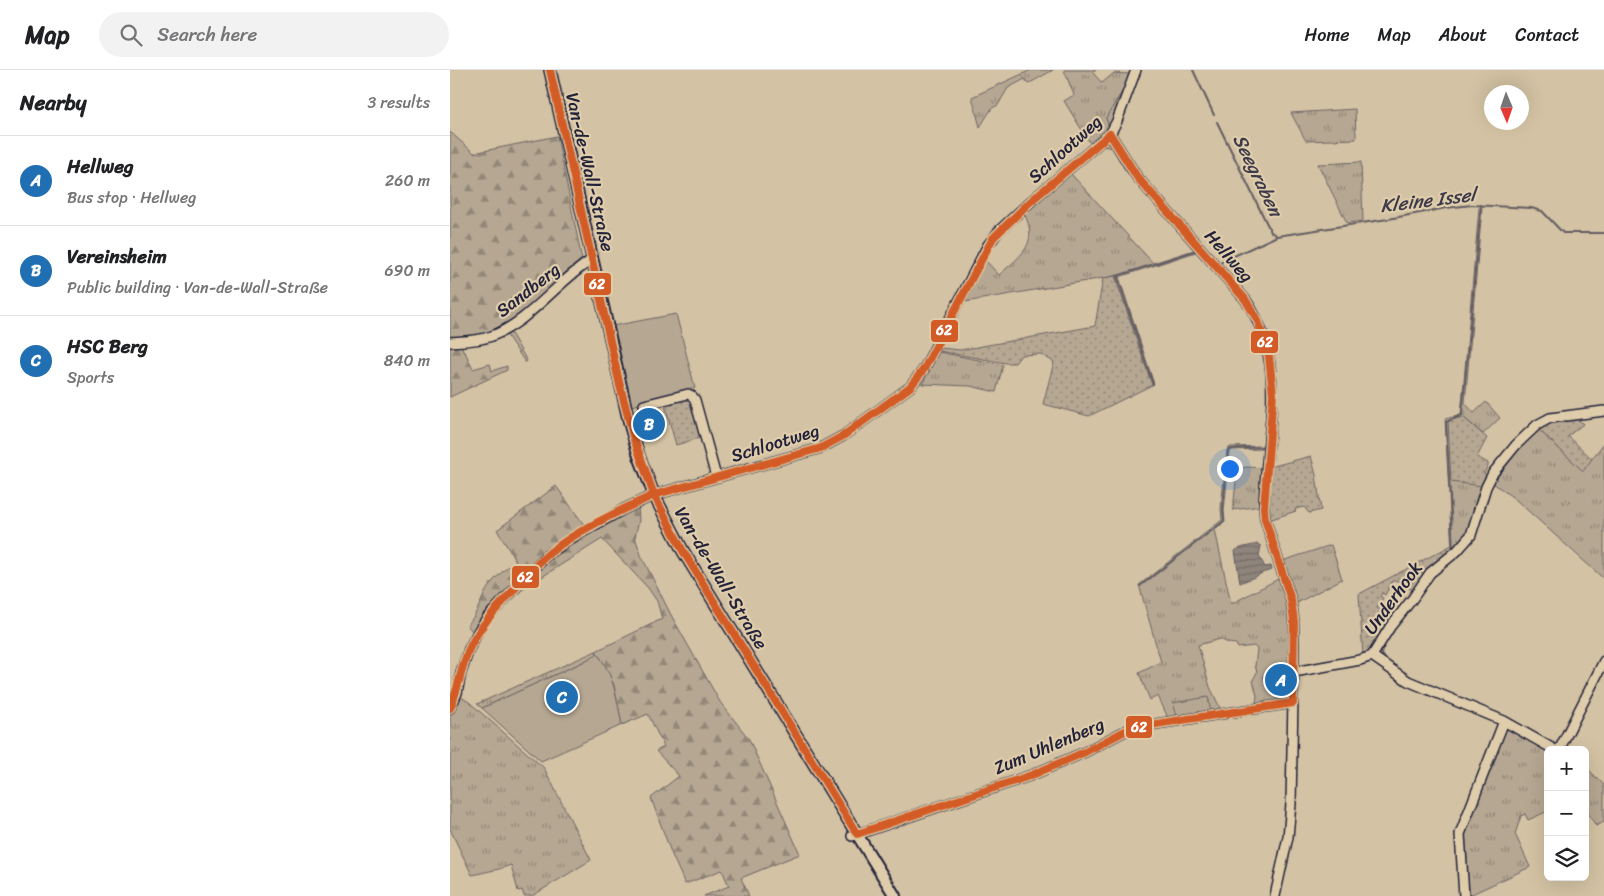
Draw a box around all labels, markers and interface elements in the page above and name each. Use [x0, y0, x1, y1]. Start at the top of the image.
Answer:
search box [99, 12, 449, 57]
text: Map [25, 14, 69, 56]
text: Search here [157, 18, 257, 51]
text: Home [1305, 19, 1350, 51]
text: Map [1378, 19, 1411, 51]
text: About [1439, 19, 1487, 51]
text: Contact [1515, 19, 1579, 51]
icon: search [117, 21, 145, 49]
text: Nearby [20, 84, 86, 122]
north arrow [1484, 85, 1529, 130]
text: 3 results [367, 88, 430, 117]
street label: Van-de-Wall-Straße [556, 89, 624, 255]
street label: Schlootweg [1020, 107, 1110, 191]
water label: Seegraben [1224, 128, 1293, 224]
text: Hellweg [67, 150, 134, 183]
text: A [31, 166, 41, 195]
text: 260 m [385, 166, 430, 195]
water label: Kleine Issel [1379, 177, 1482, 222]
text: Bus stop · Hellweg [67, 183, 196, 212]
street label: Hellweg [1196, 222, 1262, 290]
text: Vereinsheim [67, 240, 167, 273]
street label: Sandberg [489, 254, 567, 326]
text: B [31, 256, 41, 285]
text: 690 m [385, 256, 430, 285]
line badge: 62 [583, 272, 612, 296]
text: 62 [588, 272, 606, 297]
text: Public building · Van-de-Wall-Straße [67, 273, 328, 302]
text: 62 [935, 318, 953, 343]
line badge: 62 [930, 319, 959, 343]
text: HSC Berg [67, 330, 148, 363]
line badge: 62 [1250, 330, 1279, 354]
text: 62 [1256, 330, 1274, 355]
text: C [31, 346, 41, 375]
text: 840 m [384, 346, 430, 375]
text: Sports [67, 363, 114, 392]
pin: B [633, 405, 665, 443]
street label: Schlootweg [727, 414, 823, 472]
your location [1217, 456, 1243, 482]
street label: Van-de-Wall-Straße [665, 500, 777, 656]
street label: Underhook [1355, 554, 1431, 642]
line badge: 62 [511, 565, 540, 589]
text: 62 [516, 565, 534, 590]
pin: A [1265, 661, 1297, 699]
pin: C [546, 678, 578, 716]
street label: Zum Uhlenberg [988, 708, 1110, 784]
line badge: 62 [1125, 715, 1153, 739]
text: 62 [1130, 715, 1148, 740]
map controls [1544, 746, 1589, 881]
button: + [1544, 746, 1589, 791]
button: − [1544, 791, 1589, 836]
button: layers [1544, 836, 1589, 881]

